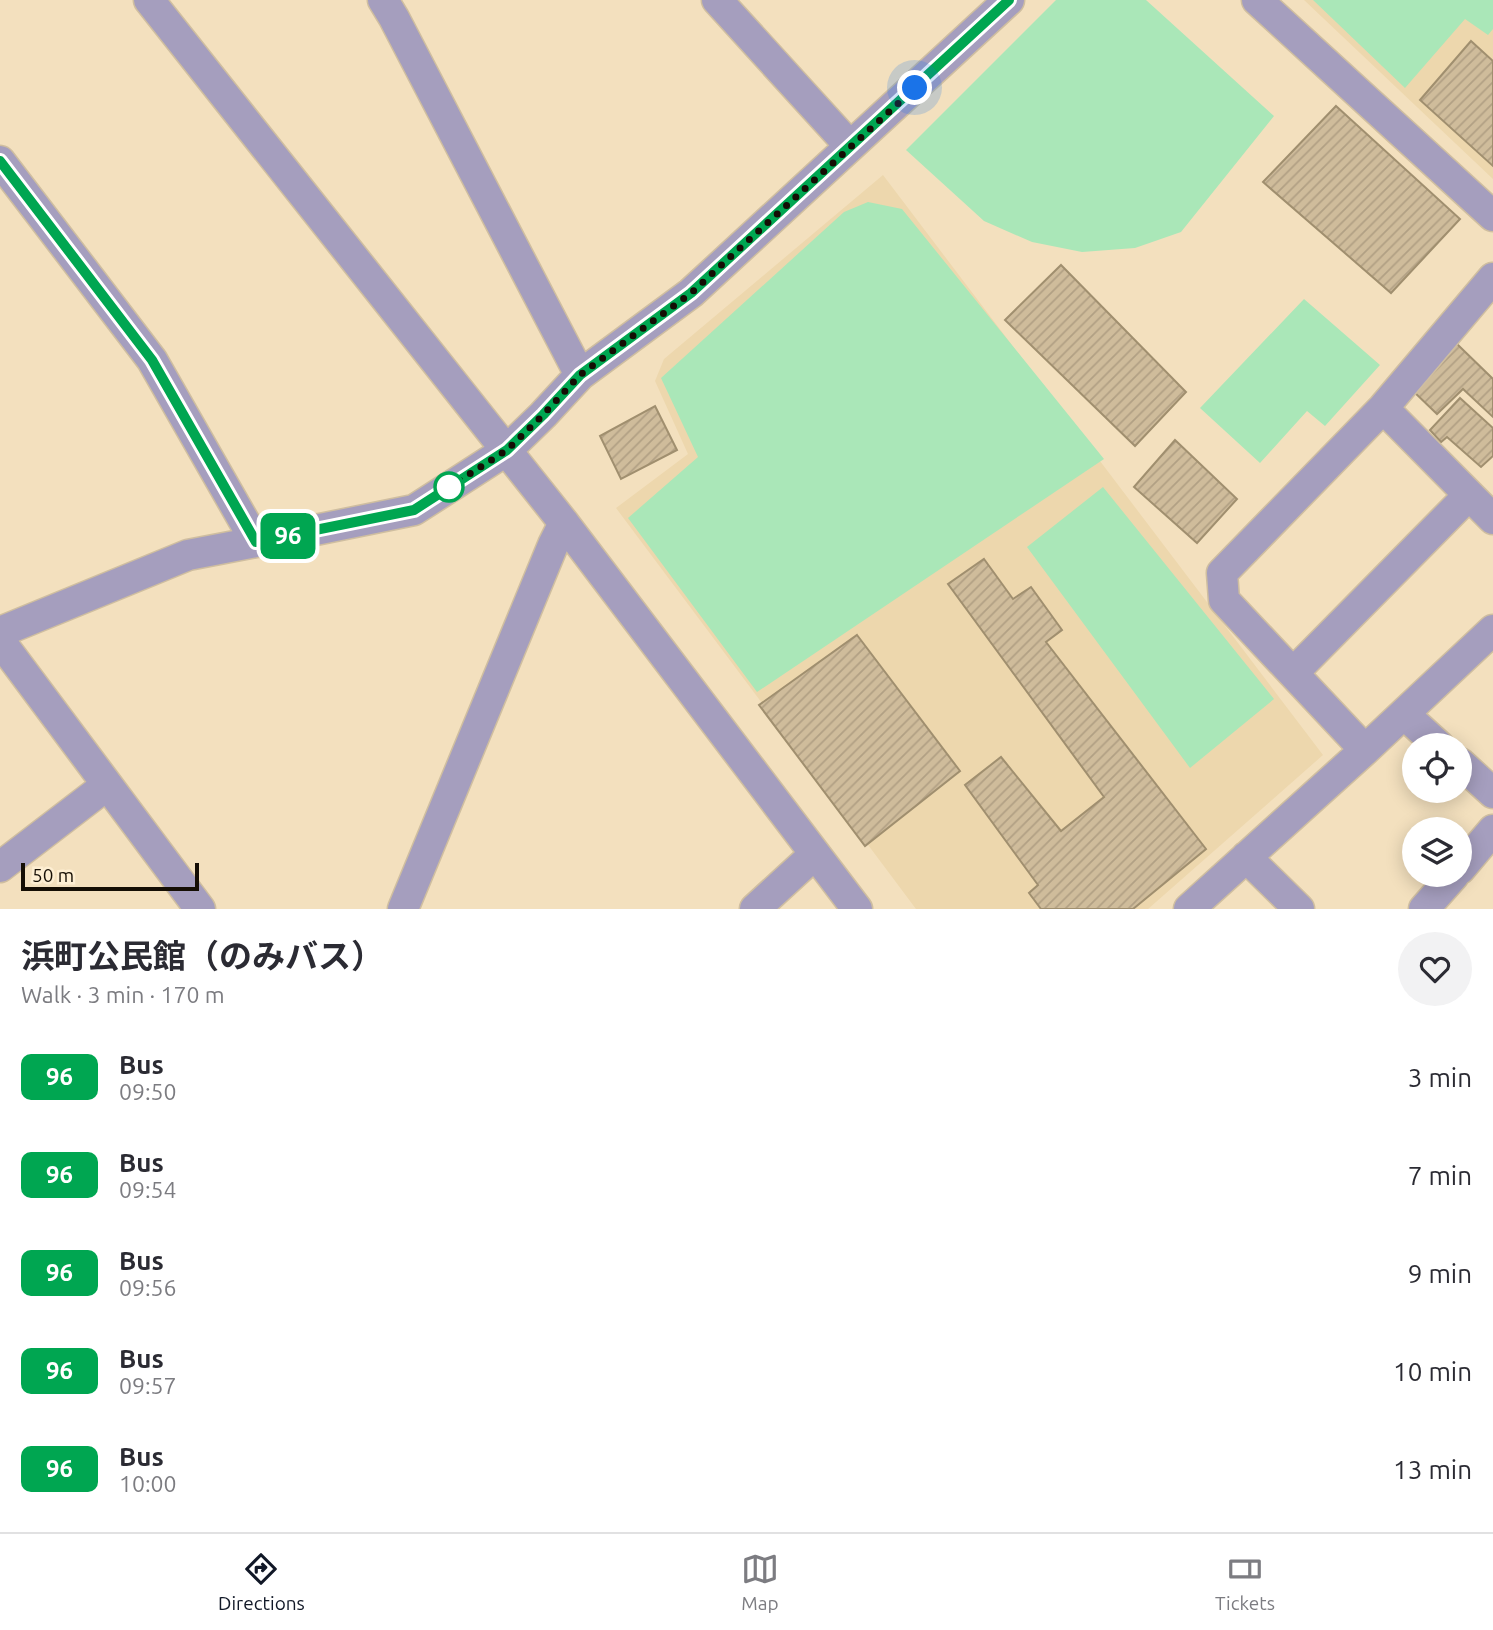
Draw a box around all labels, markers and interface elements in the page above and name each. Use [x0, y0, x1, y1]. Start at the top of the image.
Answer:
your location [897, 70, 932, 105]
unlabelled marker [434, 472, 464, 502]
line badge: 96 [256, 513, 320, 559]
text: 96 [274, 522, 302, 549]
map controls [1402, 733, 1472, 887]
button: locate [1402, 733, 1472, 803]
button: layers [1402, 817, 1472, 887]
scale bar [21, 860, 200, 892]
text: 50 m [32, 864, 74, 886]
button: heart [1398, 932, 1472, 1006]
text: 浜町公民館（のみバス） [21, 937, 384, 974]
text: Walk · 3 min · 170 m [21, 982, 225, 1007]
text: Bus [119, 1050, 164, 1079]
text: 96 [46, 1063, 73, 1090]
text: 3 min [1408, 1063, 1472, 1092]
text: 09:50 [119, 1079, 177, 1104]
text: Bus [119, 1148, 164, 1177]
text: 96 [46, 1161, 73, 1188]
text: 7 min [1408, 1161, 1472, 1190]
text: 09:54 [119, 1177, 177, 1202]
text: Bus [119, 1246, 164, 1275]
text: 96 [46, 1259, 73, 1286]
text: 9 min [1408, 1259, 1472, 1288]
text: 09:56 [119, 1275, 177, 1300]
text: Bus [119, 1344, 164, 1373]
text: 96 [46, 1357, 73, 1384]
text: 10 min [1393, 1357, 1472, 1386]
text: 09:57 [119, 1373, 177, 1398]
text: Bus [119, 1442, 164, 1471]
text: 96 [46, 1455, 73, 1482]
text: 13 min [1393, 1455, 1472, 1484]
text: 10:00 [119, 1471, 177, 1496]
tab: Directions [218, 1550, 305, 1614]
tab: Map [741, 1550, 779, 1614]
tab: Tickets [1215, 1550, 1275, 1614]

